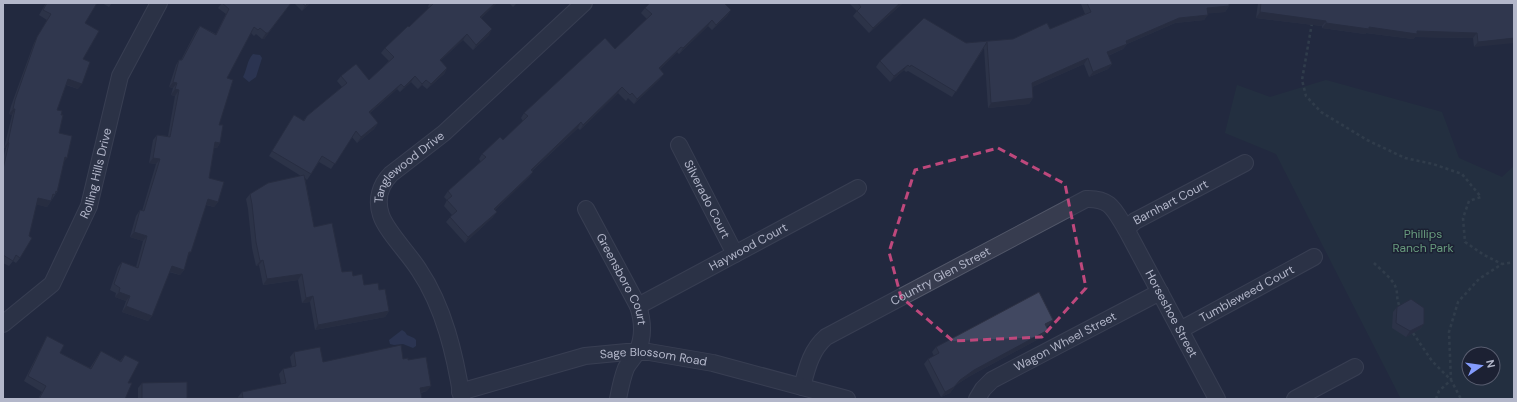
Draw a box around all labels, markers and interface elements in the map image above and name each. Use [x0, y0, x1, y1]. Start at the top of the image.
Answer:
street label: Rolling Hills Drive [76, 126, 115, 221]
street label: Tanglewood Drive [371, 128, 448, 204]
street label: Silverado Court [680, 157, 734, 241]
street label: Barnhart Court [1130, 176, 1211, 229]
street label: Haywood Court [706, 219, 790, 275]
park label: Phillips Ranch Park [1392, 226, 1454, 256]
street label: Greensboro Court [592, 230, 650, 326]
street label: Country Glen Street [888, 243, 994, 309]
street label: Tumbleweed Court [1197, 261, 1297, 326]
street label: Horseshoe Street [1141, 267, 1201, 360]
street label: Wagon Wheel Street [1011, 308, 1119, 375]
street label: Sage Blossom Road [599, 344, 708, 370]
north arrow [1461, 346, 1501, 386]
text: N [1483, 358, 1498, 369]

